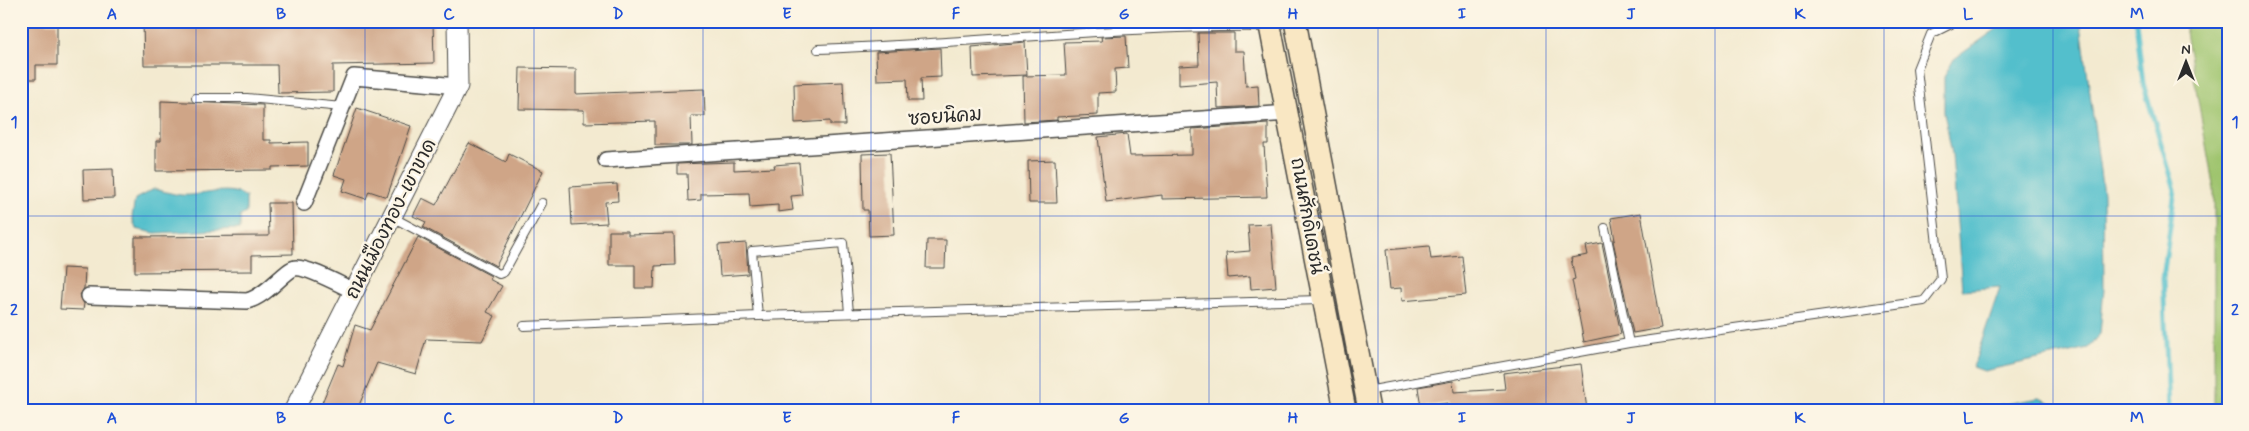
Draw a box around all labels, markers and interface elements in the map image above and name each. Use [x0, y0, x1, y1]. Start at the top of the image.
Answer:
text: A [107, 4, 117, 25]
text: B [276, 4, 286, 25]
text: C [443, 4, 455, 25]
text: D [612, 4, 624, 25]
text: E [782, 4, 792, 25]
text: F [952, 4, 961, 25]
text: G [1119, 4, 1130, 25]
text: H [1288, 4, 1299, 25]
text: I [1458, 4, 1467, 25]
text: J [1626, 4, 1636, 25]
text: K [1794, 4, 1806, 25]
text: L [1963, 4, 1974, 25]
text: M [2130, 4, 2144, 25]
north arrow [2162, 38, 2212, 88]
text: N [2181, 41, 2191, 59]
street label: ซอยนิคม [907, 102, 983, 132]
text: 1 [10, 112, 18, 133]
text: 1 [2231, 112, 2239, 133]
street label: ถนนเมืองทอง-เขาขาด [340, 134, 442, 304]
street label: ถนนศักดิเดชน์ [1284, 155, 1331, 277]
text: 2 [10, 300, 18, 321]
text: 2 [2231, 300, 2239, 321]
text: A [107, 408, 117, 429]
text: B [276, 408, 286, 429]
text: C [443, 408, 455, 429]
text: D [612, 408, 624, 429]
text: E [782, 408, 792, 429]
text: F [952, 408, 961, 429]
text: G [1119, 408, 1130, 429]
text: H [1288, 408, 1299, 429]
text: I [1458, 408, 1467, 429]
text: J [1626, 408, 1636, 429]
text: K [1794, 408, 1806, 429]
text: L [1963, 408, 1974, 429]
text: M [2130, 408, 2144, 429]

